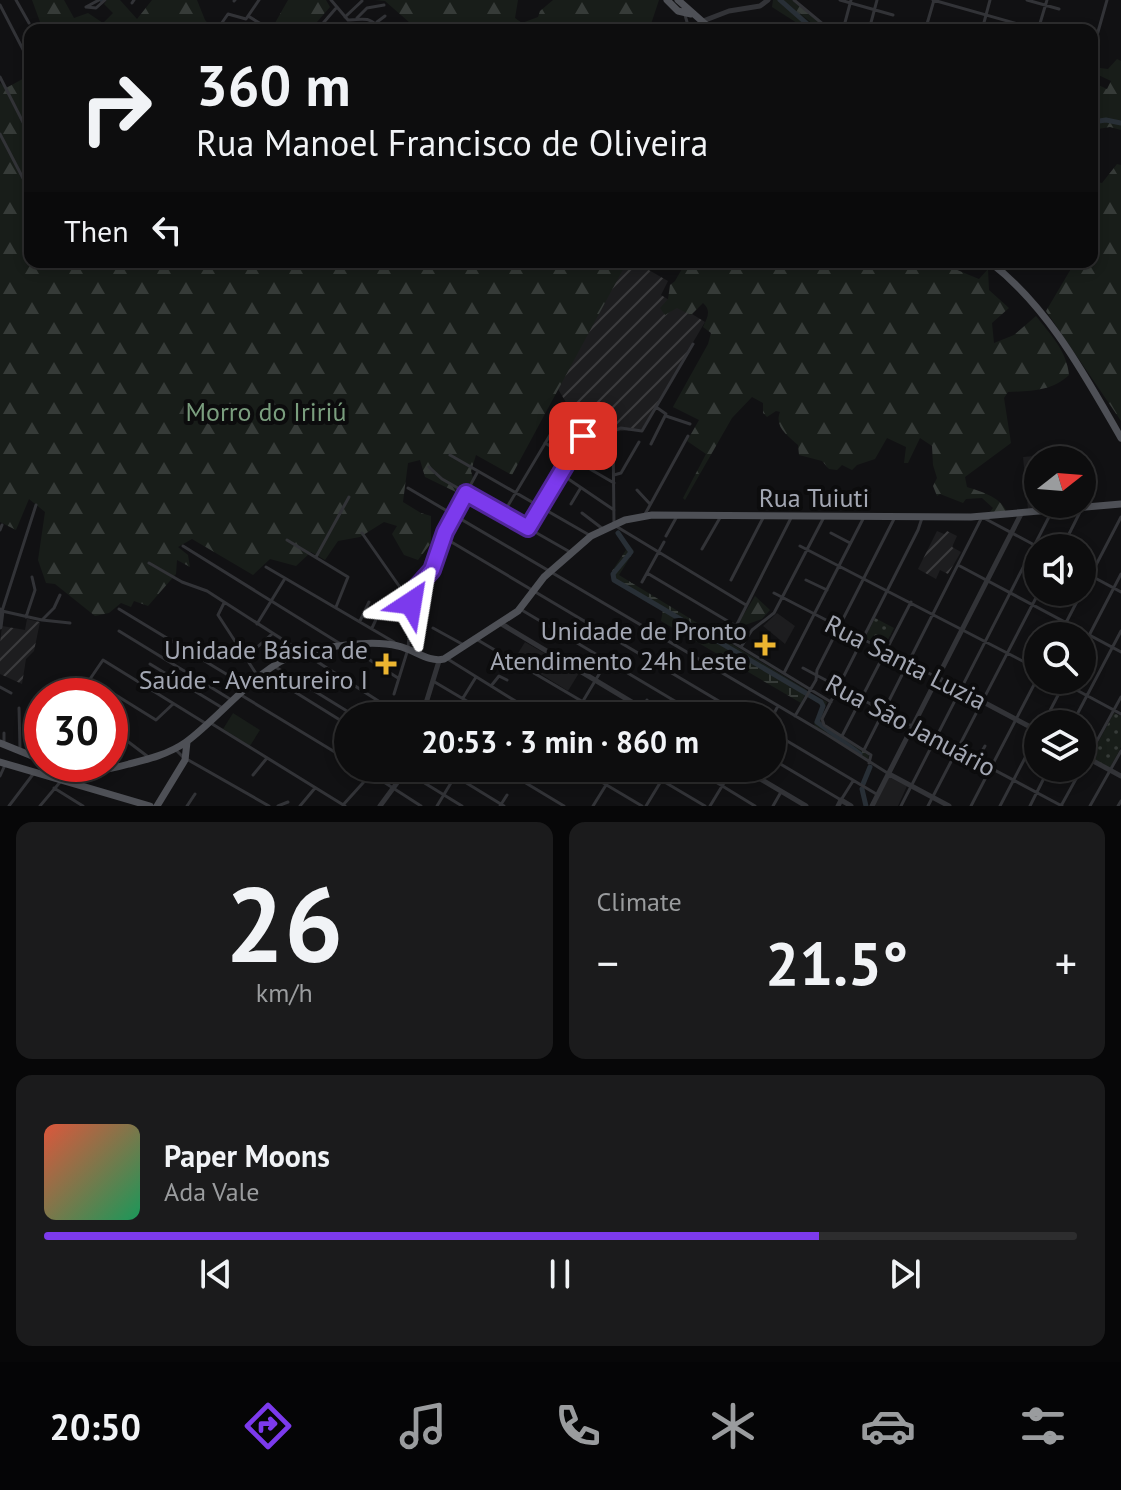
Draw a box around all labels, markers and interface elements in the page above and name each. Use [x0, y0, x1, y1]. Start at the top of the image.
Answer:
text: 360 m [196, 49, 351, 121]
icon: right [64, 56, 168, 160]
text: Rua Manoel Francisco de Oliveira [196, 119, 708, 166]
icon: left [145, 208, 189, 252]
text: Then [64, 211, 129, 250]
park label: Morro do Iririú [185, 395, 347, 428]
pin [549, 402, 617, 470]
icon: arrive [561, 414, 605, 458]
north arrow [1024, 446, 1096, 518]
map controls [1024, 446, 1096, 782]
street label: Rua Tuiuti [759, 481, 869, 514]
button: sound [1024, 534, 1096, 606]
position arrow [369, 561, 453, 645]
street label: Rua Santa Luzia [820, 607, 992, 717]
place label: Unidade de Pronto Atendimento 24h Leste [490, 614, 747, 677]
button: search [1024, 622, 1096, 694]
place label: Unidade Básica de Saúde - Aventureiro I [139, 633, 368, 696]
marker: Unidade de Pronto Atendimento 24h Leste [754, 634, 776, 656]
marker: Unidade Básica de Saúde - Aventureiro I [375, 653, 397, 675]
street label: Rua São Januário [820, 666, 1002, 784]
speed limit sign: 30 [24, 678, 128, 782]
button: layers [1024, 710, 1096, 782]
text: 20:53 · 3 min · 860 m [421, 722, 699, 761]
text: 26 [225, 856, 343, 991]
text: Climate [597, 885, 682, 918]
text: 21.5° [765, 924, 908, 1002]
text: − [597, 934, 619, 991]
text: + [1055, 934, 1077, 991]
text: km/h [256, 976, 313, 1009]
text: Paper Moons [164, 1136, 330, 1175]
text: Ada Vale [164, 1175, 259, 1208]
icon: previous [194, 1252, 238, 1296]
icon: pause [538, 1252, 582, 1296]
icon: next [883, 1252, 927, 1296]
icon: directions [240, 1398, 296, 1454]
icon: music [395, 1398, 451, 1454]
icon: phone [550, 1398, 606, 1454]
icon: climate [705, 1398, 761, 1454]
icon: car [860, 1398, 916, 1454]
icon: filters [1015, 1398, 1071, 1454]
text: 20:50 [50, 1403, 141, 1450]

